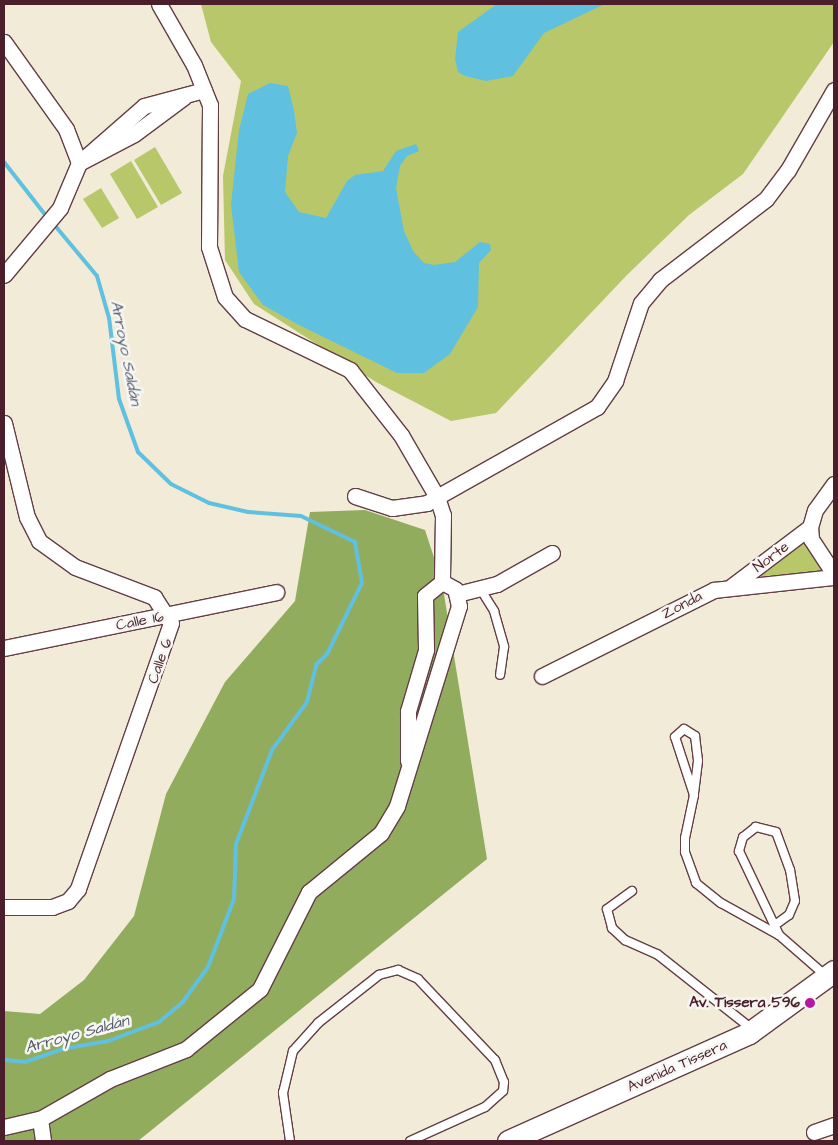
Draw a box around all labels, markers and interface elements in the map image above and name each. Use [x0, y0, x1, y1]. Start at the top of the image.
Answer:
water label: Arroyo Saldán [106, 299, 146, 407]
street label: Norte [749, 538, 793, 576]
street label: Zonda [659, 587, 705, 623]
street label: Calle 16 [115, 608, 165, 634]
street label: Calle 6 [144, 636, 176, 686]
place label: Av. Tissera 596 [689, 994, 800, 1012]
marker: Av. Tissera 596 [804, 997, 816, 1009]
water label: Arroyo Saldán [23, 1011, 131, 1057]
street label: Avenida Tissera [624, 1036, 730, 1096]

